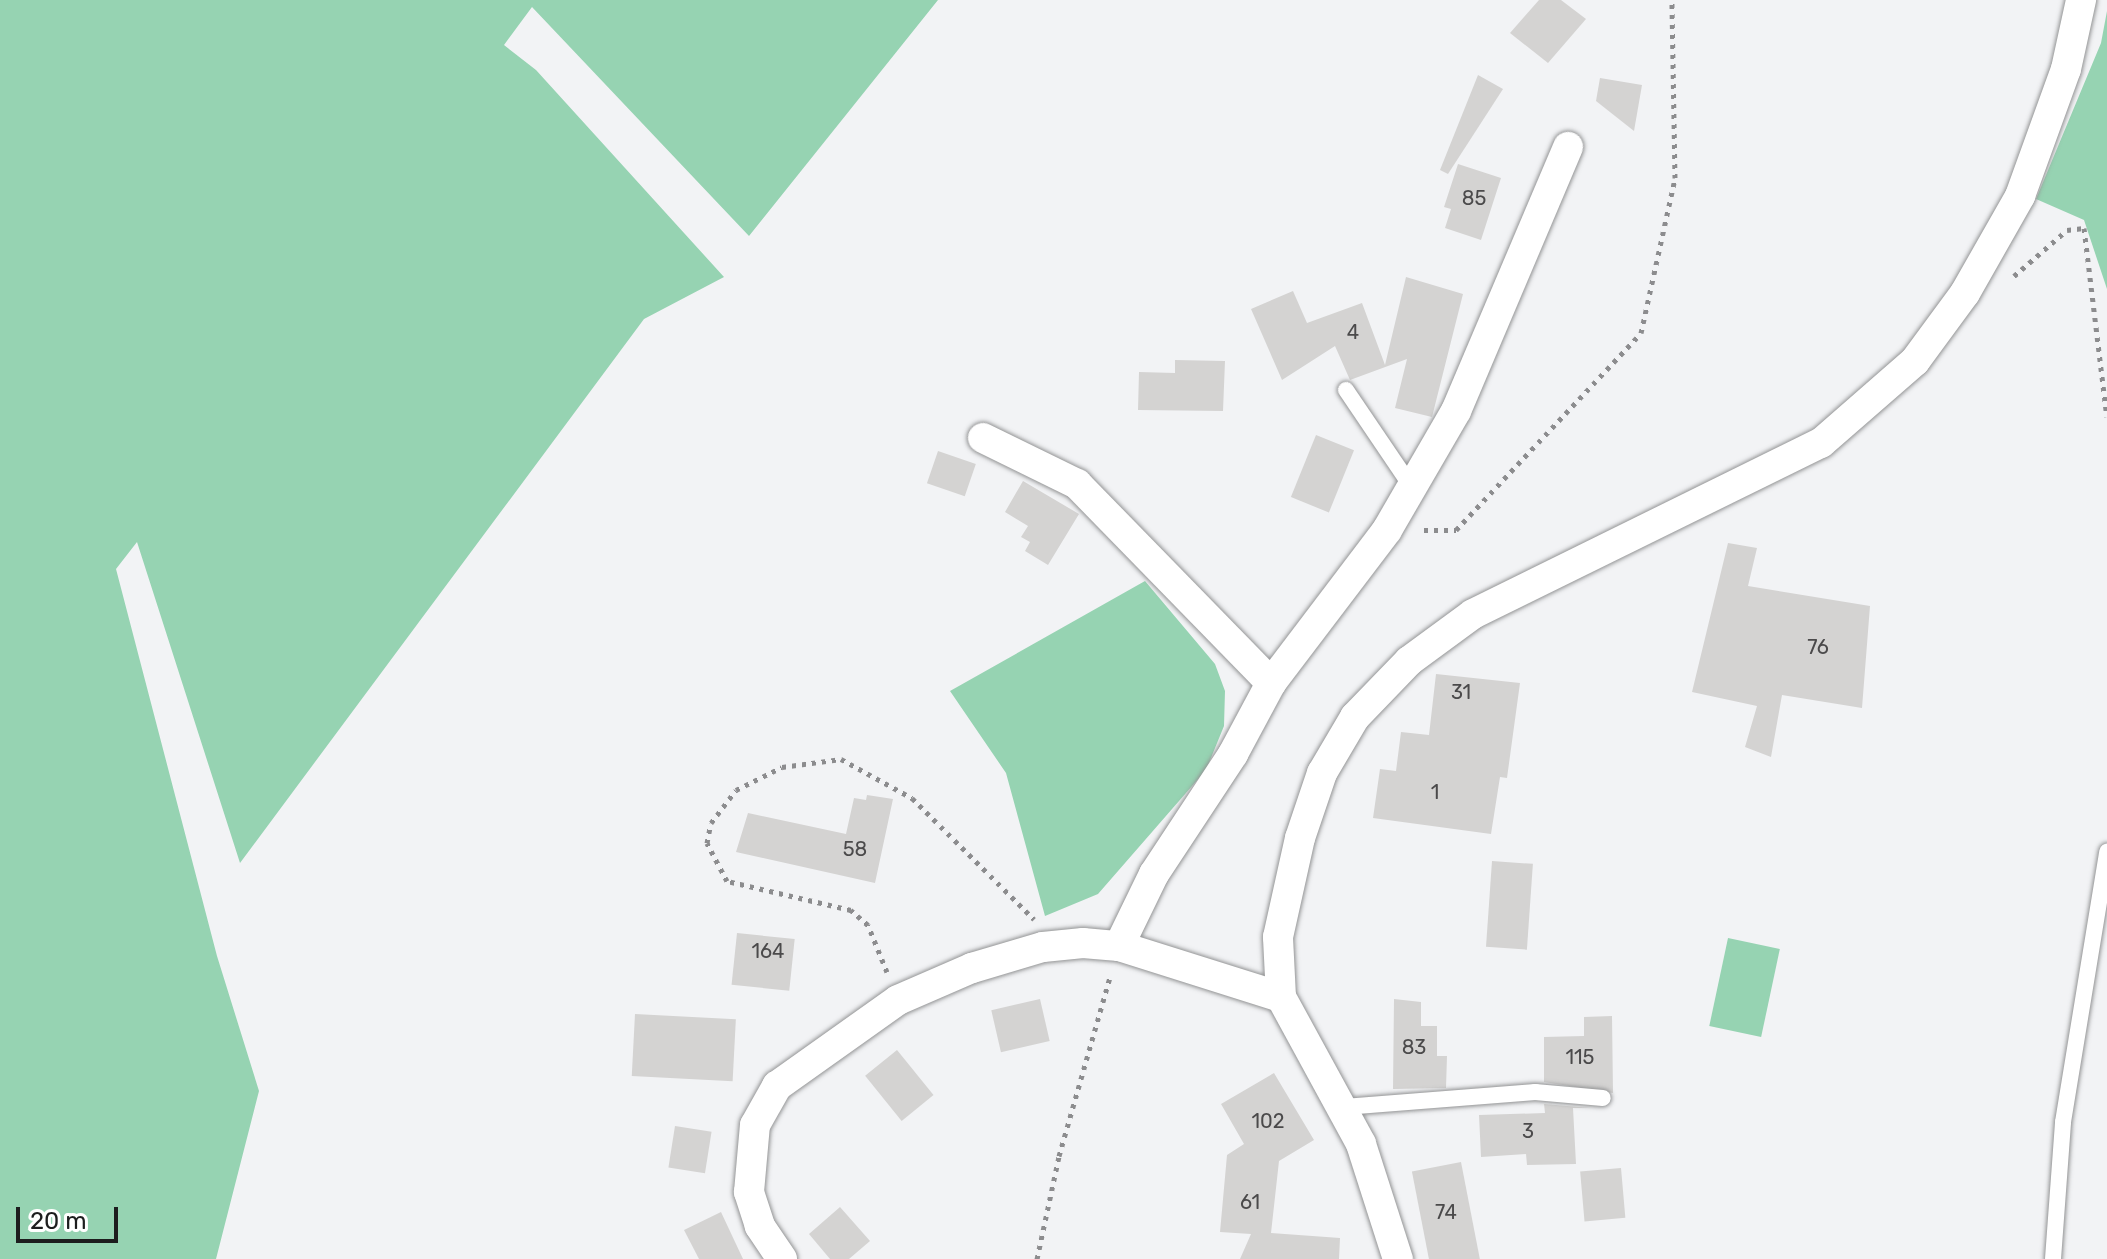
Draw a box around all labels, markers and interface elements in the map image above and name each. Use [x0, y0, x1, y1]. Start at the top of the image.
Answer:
house number: 85 [1462, 186, 1486, 210]
house number: 4 [1347, 320, 1359, 344]
house number: 76 [1807, 635, 1829, 659]
house number: 31 [1451, 680, 1471, 704]
house number: 1 [1431, 780, 1439, 804]
house number: 58 [843, 837, 867, 861]
house number: 164 [751, 939, 785, 963]
house number: 83 [1402, 1035, 1426, 1059]
house number: 115 [1566, 1045, 1594, 1069]
house number: 102 [1252, 1109, 1284, 1133]
house number: 3 [1522, 1119, 1534, 1143]
house number: 61 [1240, 1190, 1260, 1214]
scale bar [20, 1191, 122, 1241]
house number: 74 [1435, 1200, 1457, 1224]
text: 20 m [30, 1207, 87, 1235]

